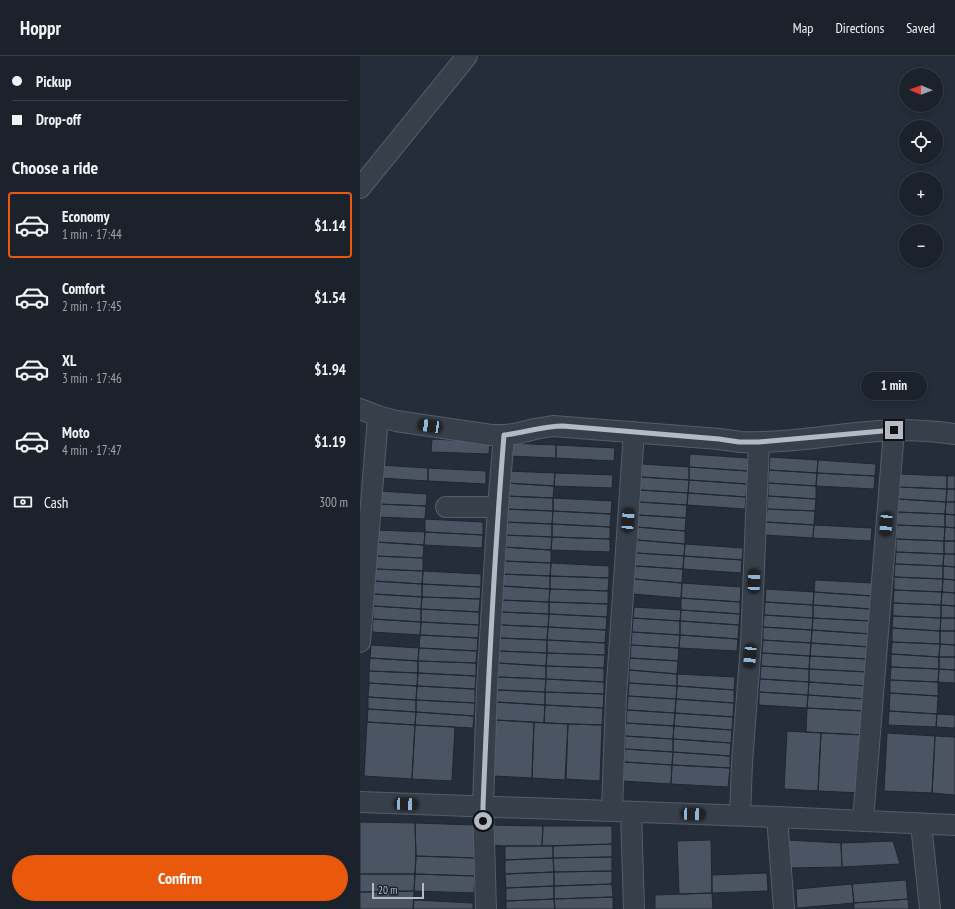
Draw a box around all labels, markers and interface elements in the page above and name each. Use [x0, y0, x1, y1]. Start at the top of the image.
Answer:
text: Hoppr [20, 16, 61, 40]
text: Map [793, 19, 813, 37]
text: Directions [835, 19, 884, 37]
text: Saved [906, 19, 935, 37]
north arrow [899, 68, 943, 112]
map controls [899, 68, 943, 268]
text: Pickup [36, 72, 71, 91]
text: Drop-off [36, 110, 81, 129]
button: locate [899, 120, 943, 164]
text: Choose a ride [12, 156, 98, 179]
button: + [899, 172, 943, 216]
icon: car [14, 207, 50, 243]
text: Economy [62, 207, 110, 226]
text: $1.14 [314, 216, 346, 235]
button: − [899, 224, 943, 268]
text: 1 min · 17:44 [62, 226, 122, 243]
icon: car [14, 279, 50, 315]
text: Comfort [62, 279, 105, 298]
text: $1.54 [314, 288, 346, 307]
text: 2 min · 17:45 [62, 298, 122, 315]
icon: car [14, 351, 50, 387]
text: XL [62, 351, 76, 370]
text: $1.94 [314, 360, 346, 379]
text: 3 min · 17:46 [62, 370, 122, 387]
callout: 1 min [861, 372, 927, 400]
text: 1 min [881, 377, 907, 394]
car [417, 418, 443, 434]
route end [885, 421, 903, 439]
icon: car [14, 423, 50, 459]
text: Moto [62, 423, 90, 442]
text: $1.19 [314, 432, 346, 451]
text: 4 min · 17:47 [62, 442, 122, 459]
icon: cash [12, 491, 34, 513]
text: Cash [44, 493, 68, 512]
text: 300 m [319, 494, 348, 511]
car [621, 508, 635, 532]
car [879, 512, 893, 536]
car [748, 569, 760, 593]
car [743, 644, 757, 668]
car [394, 798, 418, 810]
car [681, 808, 705, 820]
route start [474, 812, 492, 830]
button: Confirm [12, 855, 348, 901]
scale bar [372, 881, 424, 900]
text: 20 m [378, 883, 397, 897]

